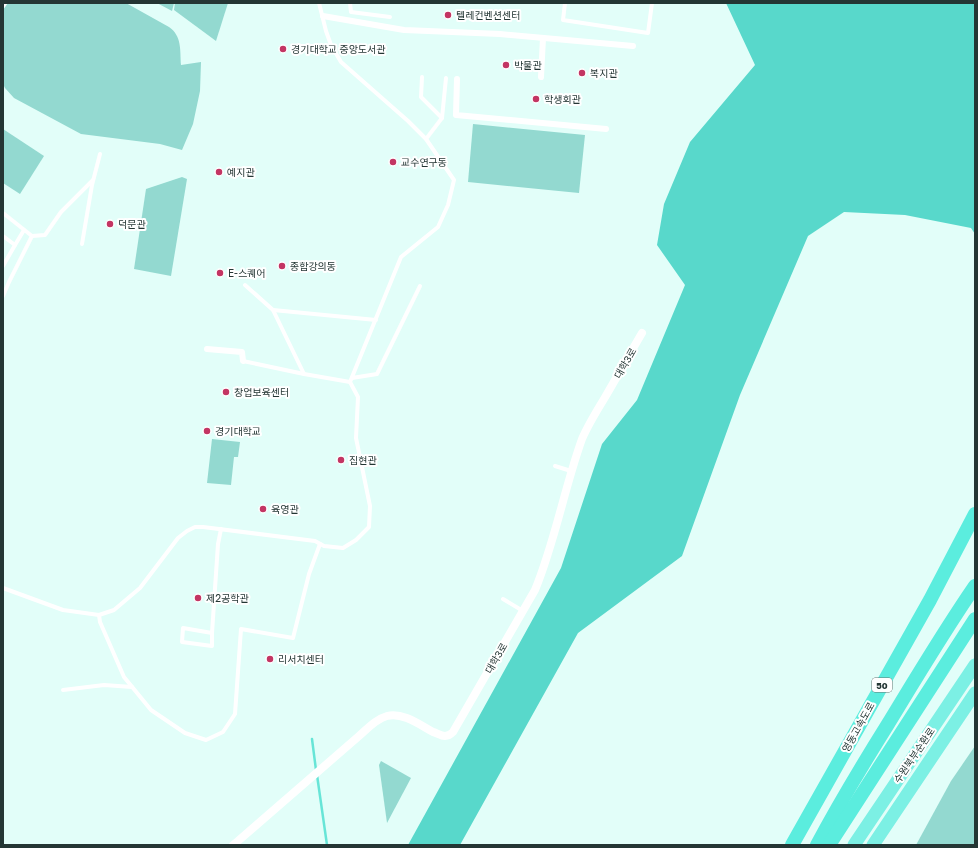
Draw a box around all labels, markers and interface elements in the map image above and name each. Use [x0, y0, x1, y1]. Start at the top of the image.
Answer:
place label: 텔레컨벤션센터 [456, 9, 520, 21]
marker: 텔레컨벤션센터 [443, 10, 453, 20]
place label: 경기대학교 중앙도서관 [291, 43, 386, 55]
marker: 경기대학교 중앙도서관 [278, 44, 288, 54]
place label: 박물관 [514, 59, 542, 71]
marker: 박물관 [501, 60, 511, 70]
place label: 복지관 [590, 67, 618, 79]
marker: 복지관 [577, 68, 587, 78]
place label: 학생회관 [544, 93, 582, 105]
marker: 학생회관 [531, 94, 541, 104]
place label: 교수연구동 [401, 156, 447, 168]
marker: 교수연구동 [388, 157, 398, 167]
place label: 예지관 [227, 166, 255, 178]
marker: 예지관 [214, 167, 224, 177]
place label: 덕문관 [118, 218, 146, 230]
marker: 덕문관 [105, 219, 115, 229]
place label: 종합강의동 [290, 260, 336, 272]
marker: 종합강의동 [277, 261, 287, 271]
place label: E-스퀘어 [228, 267, 266, 279]
marker: E-스퀘어 [215, 268, 225, 278]
street label: 대학3로 [611, 346, 639, 380]
place label: 창업보육센터 [234, 386, 289, 398]
marker: 창업보육센터 [221, 387, 231, 397]
place label: 경기대학교 [215, 425, 261, 437]
marker: 경기대학교 [202, 426, 212, 436]
place label: 집현관 [349, 454, 377, 466]
marker: 집현관 [336, 455, 346, 465]
place label: 육영관 [271, 503, 299, 515]
marker: 육영관 [258, 504, 268, 514]
place label: 제2공학관 [206, 592, 249, 604]
marker: 제2공학관 [193, 593, 203, 603]
street label: 대학3로 [482, 641, 510, 675]
place label: 리서치센터 [278, 653, 324, 665]
marker: 리서치센터 [265, 654, 275, 664]
road number: 50 [872, 678, 892, 692]
street label: 영동고속도로 [839, 700, 877, 754]
street label: 수원북부순환로 [891, 725, 937, 785]

